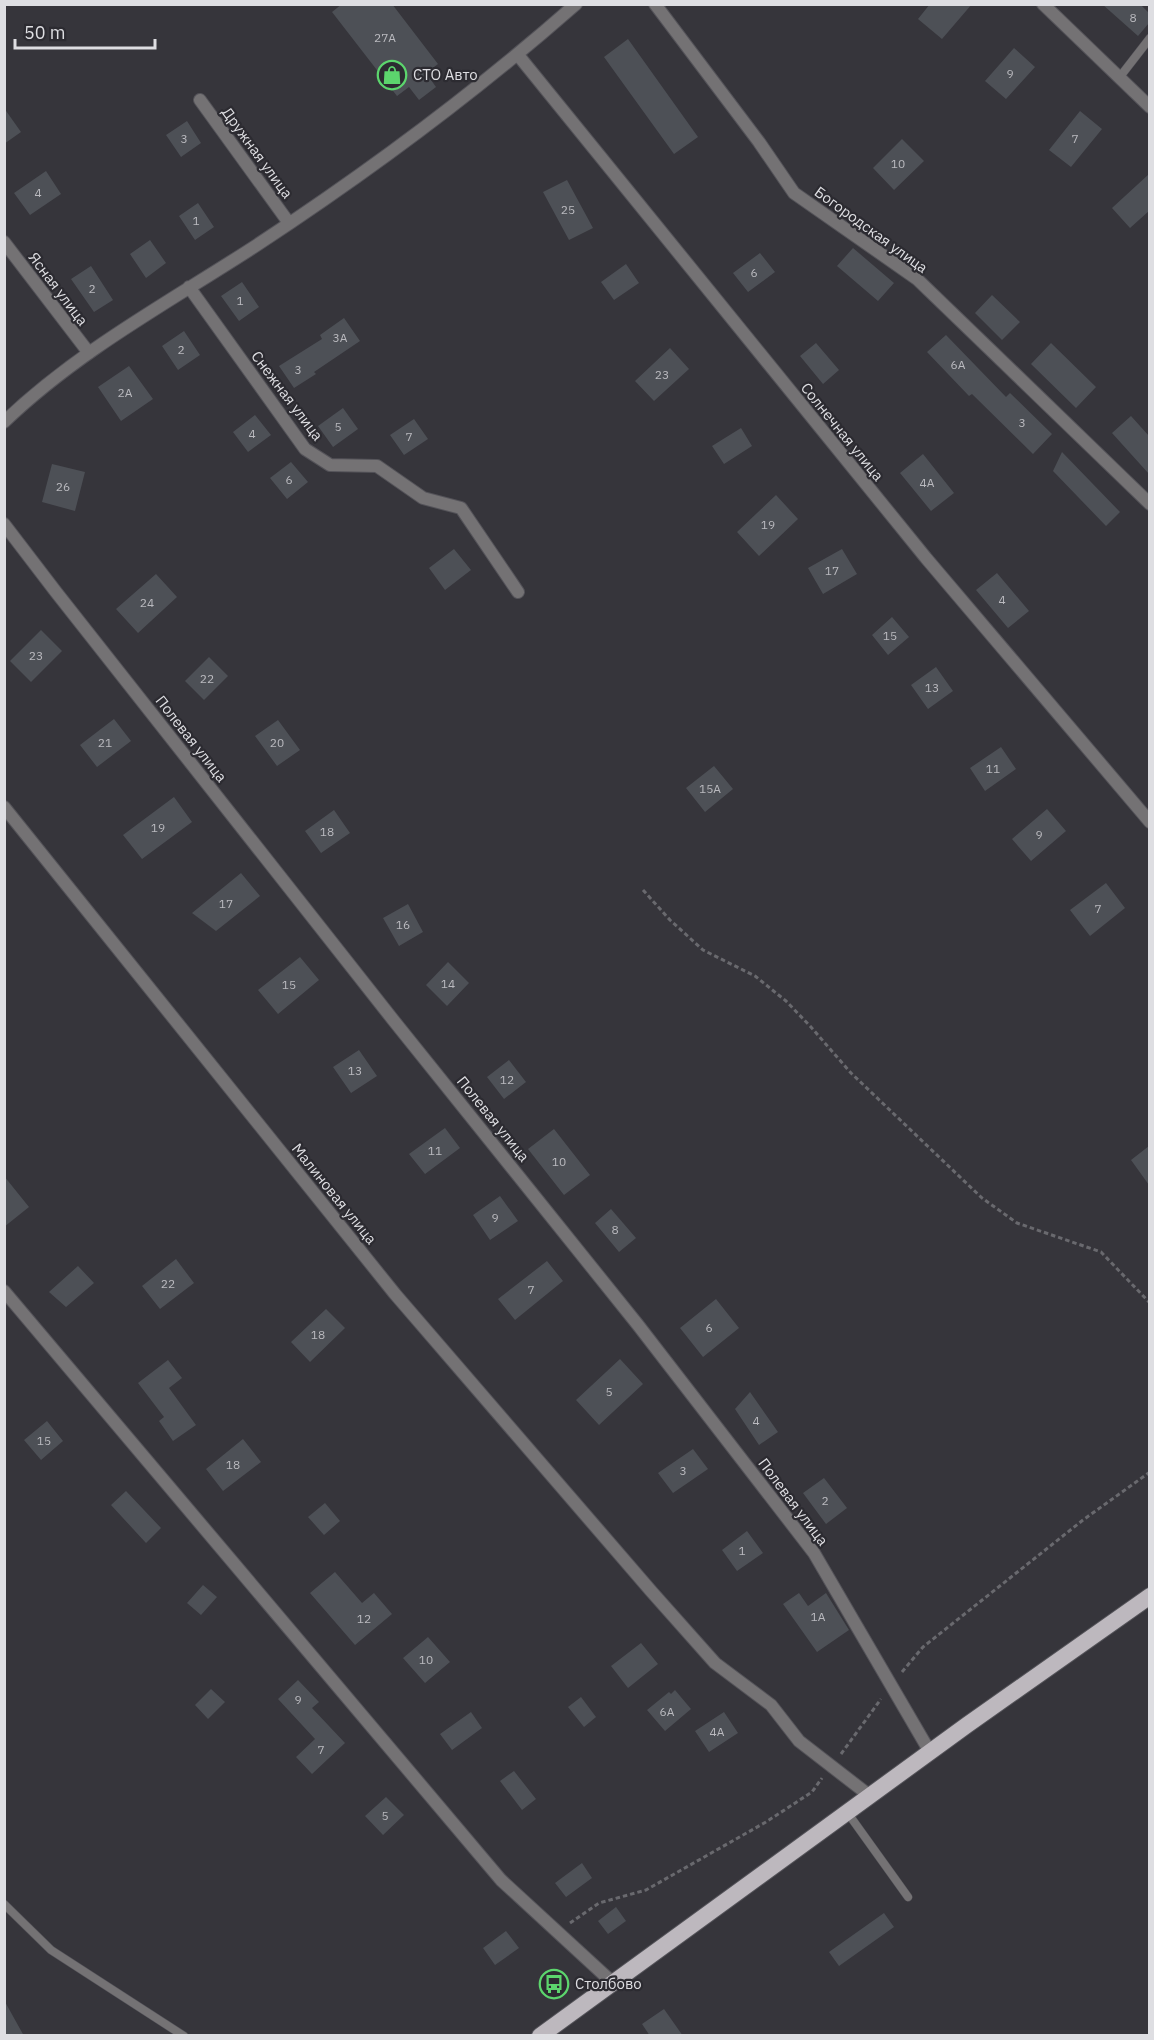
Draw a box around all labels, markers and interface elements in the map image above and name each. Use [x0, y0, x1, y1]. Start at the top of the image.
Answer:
house number: 8 [1129, 10, 1137, 25]
scale bar [15, 12, 154, 50]
text: 50 m [24, 21, 66, 44]
house number: 27А [374, 30, 396, 45]
shop icon: СТО Авто [376, 59, 408, 91]
place label: СТО Авто [413, 65, 478, 84]
house number: 9 [1006, 66, 1014, 81]
street label: Дружная улица [218, 103, 297, 202]
house number: 3 [180, 131, 188, 146]
house number: 7 [1071, 131, 1079, 146]
house number: 10 [891, 156, 905, 171]
street label: Богородская улица [811, 182, 932, 277]
house number: 4 [34, 185, 42, 200]
house number: 25 [561, 202, 575, 217]
house number: 1 [192, 213, 200, 228]
street label: Ясная улица [25, 248, 92, 329]
house number: 6 [750, 265, 758, 280]
house number: 2 [88, 281, 96, 296]
house number: 1 [236, 293, 244, 308]
house number: 3А [333, 330, 348, 345]
house number: 2 [177, 342, 185, 357]
street label: Снежная улица [247, 347, 327, 444]
house number: 6А [951, 357, 966, 372]
house number: 3 [294, 362, 302, 377]
house number: 23 [655, 367, 669, 382]
street label: Солнечная улица [797, 379, 888, 485]
house number: 2А [118, 385, 133, 400]
house number: 3 [1018, 415, 1026, 430]
house number: 5 [334, 419, 342, 434]
house number: 4 [248, 426, 256, 441]
house number: 7 [405, 429, 413, 444]
house number: 6 [285, 472, 293, 487]
house number: 4А [920, 475, 935, 490]
house number: 26 [56, 479, 70, 494]
house number: 19 [761, 517, 775, 532]
house number: 17 [825, 563, 839, 578]
house number: 4 [998, 592, 1006, 607]
house number: 24 [140, 595, 154, 610]
house number: 15 [883, 628, 897, 643]
house number: 23 [29, 648, 43, 663]
house number: 22 [200, 671, 214, 686]
house number: 13 [925, 680, 939, 695]
street label: Полевая улица [152, 692, 231, 786]
house number: 21 [98, 735, 112, 750]
house number: 20 [270, 735, 284, 750]
house number: 11 [986, 761, 1000, 776]
house number: 15А [699, 781, 721, 796]
house number: 19 [151, 820, 165, 835]
house number: 18 [320, 824, 334, 839]
house number: 9 [1035, 827, 1043, 842]
house number: 17 [219, 896, 233, 911]
house number: 7 [1094, 901, 1102, 916]
house number: 16 [396, 917, 410, 932]
house number: 14 [441, 976, 455, 991]
house number: 15 [282, 977, 296, 992]
house number: 13 [348, 1063, 362, 1078]
street label: Полевая улица [453, 1072, 534, 1165]
house number: 12 [500, 1072, 514, 1087]
street label: Малиновая улица [288, 1139, 381, 1248]
house number: 11 [428, 1143, 442, 1158]
house number: 10 [552, 1154, 566, 1169]
house number: 9 [491, 1210, 499, 1225]
house number: 8 [611, 1222, 619, 1237]
house number: 22 [161, 1276, 175, 1291]
house number: 7 [527, 1282, 535, 1297]
house number: 6 [705, 1320, 713, 1335]
house number: 18 [311, 1327, 325, 1342]
house number: 5 [605, 1384, 613, 1399]
house number: 4 [752, 1413, 760, 1428]
house number: 15 [37, 1433, 51, 1448]
street label: Полевая улица [754, 1454, 833, 1549]
house number: 18 [226, 1457, 240, 1472]
house number: 3 [679, 1463, 687, 1478]
house number: 2 [821, 1493, 829, 1508]
house number: 1 [738, 1543, 746, 1558]
house number: 1А [811, 1609, 826, 1624]
house number: 12 [357, 1611, 371, 1626]
house number: 10 [419, 1652, 433, 1667]
house number: 9 [294, 1692, 302, 1707]
house number: 6А [660, 1704, 675, 1719]
house number: 4А [710, 1724, 725, 1739]
house number: 7 [317, 1742, 325, 1757]
house number: 5 [381, 1808, 389, 1823]
bus stop icon: Столбово [538, 1968, 570, 2000]
place label: Столбово [575, 1974, 642, 1993]

